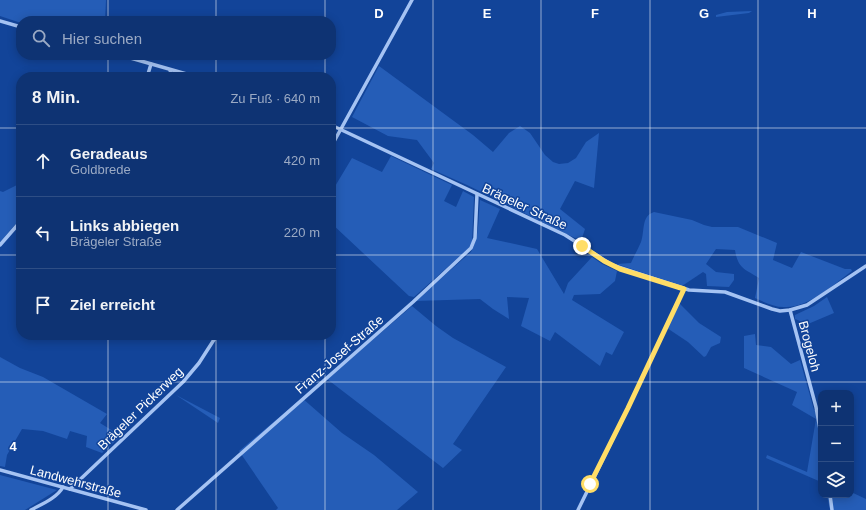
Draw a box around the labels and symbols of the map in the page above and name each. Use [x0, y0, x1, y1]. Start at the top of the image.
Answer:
text: D [374, 6, 384, 21]
text: E [483, 6, 492, 21]
text: F [591, 6, 599, 21]
text: G [699, 6, 709, 21]
text: H [807, 6, 817, 21]
street label: Brägeler Straße [480, 180, 570, 233]
route end [573, 237, 591, 255]
street label: Franz-Josef-Straße [292, 312, 387, 397]
street label: Brogeloh [796, 319, 823, 373]
street label: Brägeler Pickerweg [95, 364, 186, 453]
text: 4 [9, 439, 17, 454]
street label: Landwehrstraße [29, 462, 123, 501]
route start [581, 475, 599, 493]

